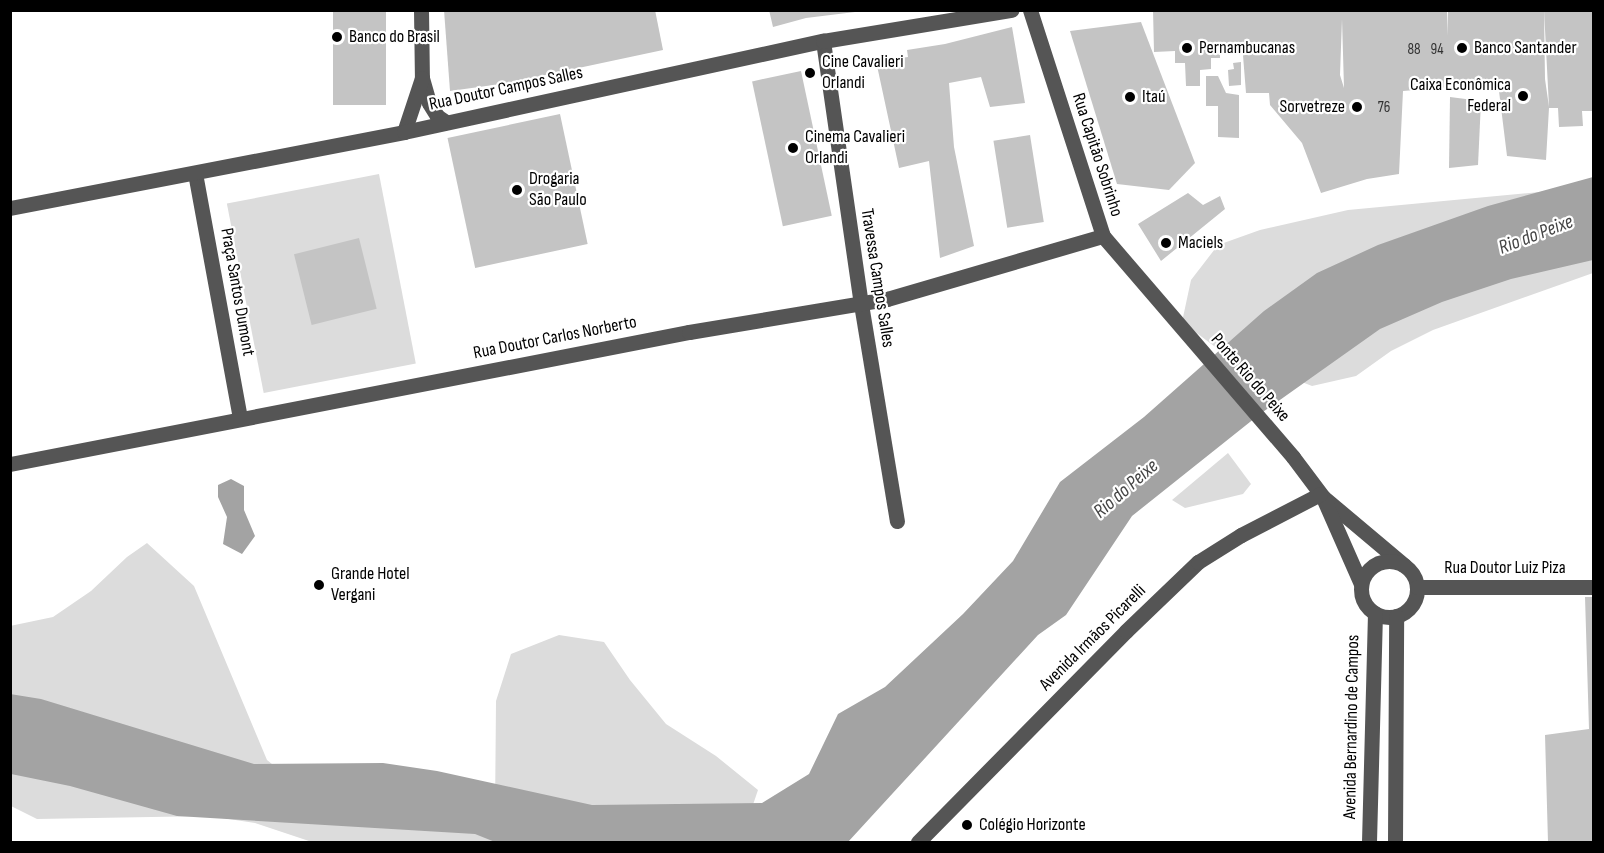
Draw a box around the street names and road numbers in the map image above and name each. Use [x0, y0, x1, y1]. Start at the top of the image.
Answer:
street label: Rua Doutor Campos Salles [427, 62, 585, 116]
street label: Rua Capitão Sobrinho [1067, 91, 1127, 219]
street label: Travessa Campos Salles [855, 207, 899, 349]
street label: Praça Santos Dumont [215, 226, 259, 358]
street label: Rua Doutor Carlos Norberto [472, 312, 638, 364]
street label: Ponte Rio do Peixe [1206, 329, 1294, 427]
street label: Rua Doutor Luiz Piza [1444, 557, 1566, 579]
street label: Avenida Irmãos Picarelli [1035, 580, 1151, 696]
street label: Avenida Bernardino de Campos [1340, 635, 1364, 819]

